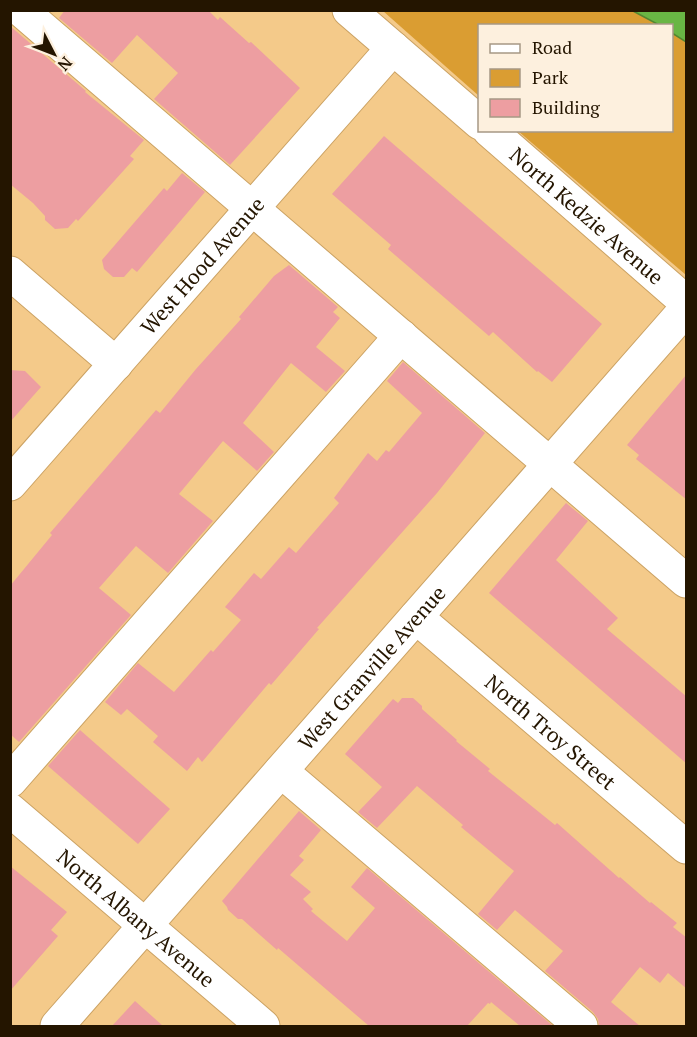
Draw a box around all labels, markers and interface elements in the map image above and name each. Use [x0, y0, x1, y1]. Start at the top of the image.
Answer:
north arrow [24, 24, 84, 84]
legend [478, 24, 673, 132]
text: Road [532, 35, 572, 59]
text: N [53, 52, 77, 76]
text: Park [532, 65, 569, 89]
text: Building [532, 95, 600, 119]
street label: North Kedzie Avenue [504, 141, 670, 290]
street label: West Hood Avenue [134, 191, 270, 340]
street label: West Granville Avenue [292, 579, 451, 756]
street label: North Troy Street [479, 668, 622, 796]
street label: North Albany Avenue [51, 842, 221, 993]

